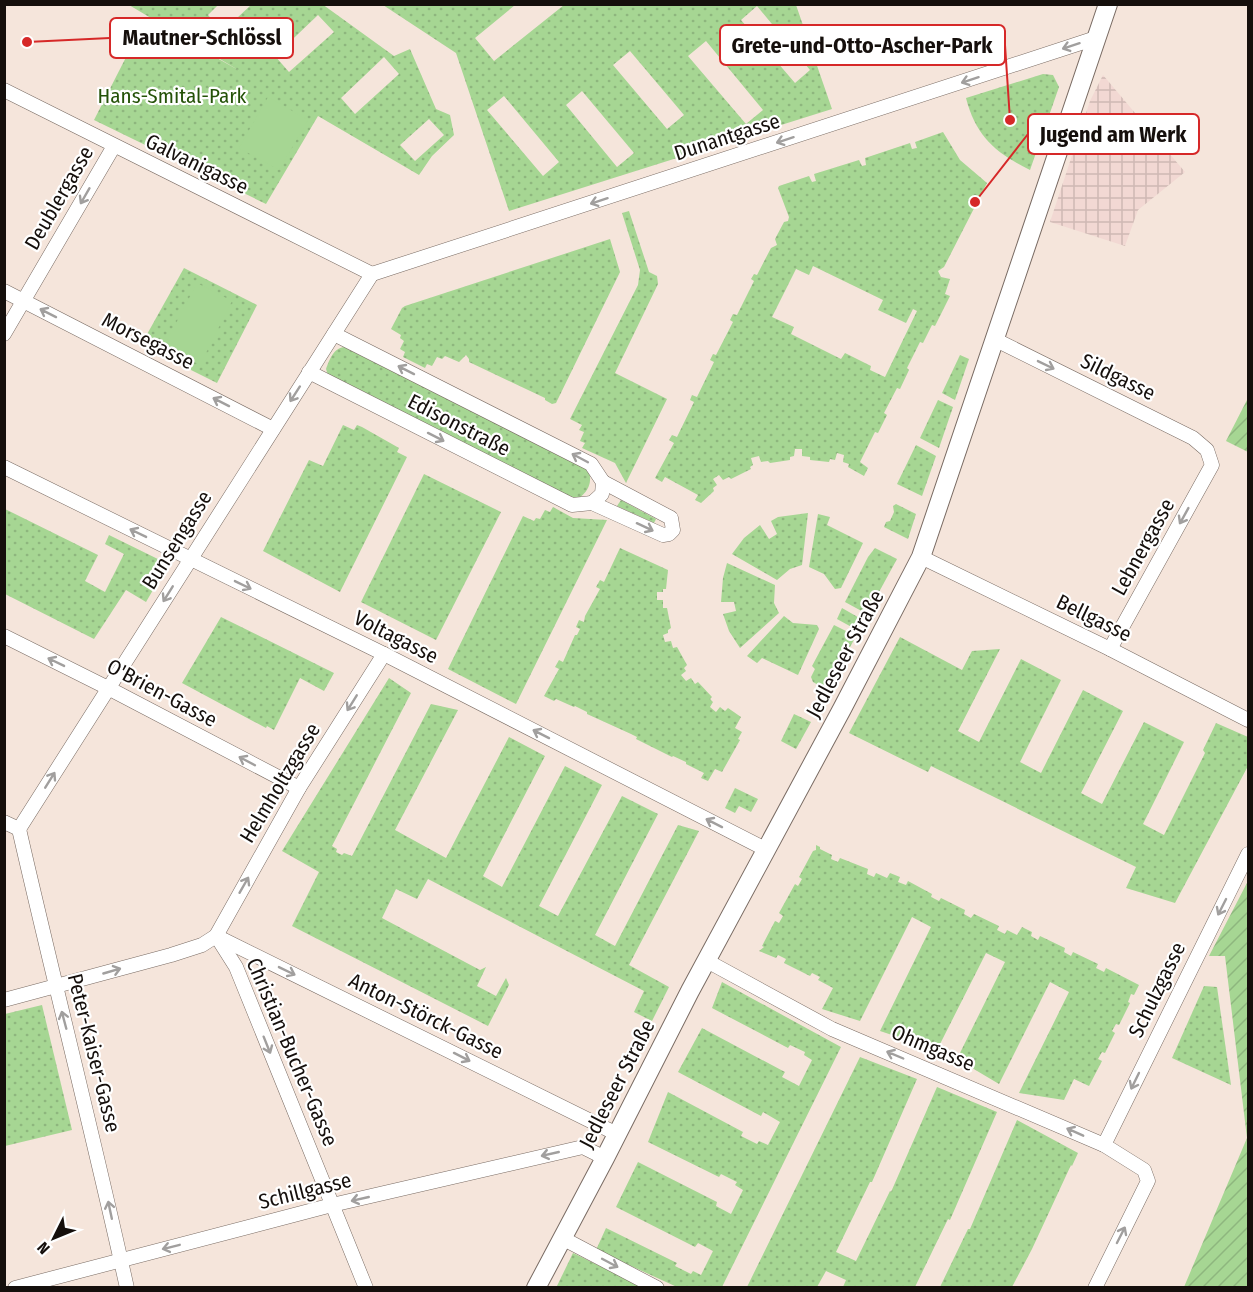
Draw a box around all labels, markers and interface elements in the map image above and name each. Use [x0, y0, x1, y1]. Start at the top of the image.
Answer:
callout: Mautner-Schlössl [110, 18, 293, 58]
text: Mautner-Schlössl [123, 24, 282, 51]
callout: Grete-und-Otto-Ascher-Park [720, 25, 1005, 65]
text: Grete-und-Otto-Ascher-Park [732, 32, 993, 59]
one-way arrow [1062, 42, 1081, 53]
one-way arrow [961, 75, 980, 86]
park label: Hans-Smital-Park [98, 83, 247, 109]
street label: Dunantgasse [671, 108, 783, 166]
callout: Jugend am Werk [1028, 114, 1199, 154]
text: Jugend am Werk [1039, 121, 1187, 148]
street label: Galvanigasse [141, 128, 253, 200]
one-way arrow [776, 136, 795, 147]
street label: Deublergasse [19, 142, 99, 254]
one-way arrow [78, 187, 90, 204]
one-way arrow [590, 196, 609, 207]
one-way arrow [39, 306, 57, 318]
street label: Morsegasse [98, 307, 198, 375]
street label: Sildgasse [1076, 348, 1160, 406]
one-way arrow [1037, 359, 1054, 371]
one-way arrow [397, 364, 415, 376]
one-way arrow [289, 385, 301, 402]
street label: Edisonstraße [403, 388, 515, 462]
one-way arrow [213, 396, 230, 408]
one-way arrow [427, 431, 445, 443]
one-way arrow [571, 452, 589, 464]
street label: Bunsengasse [136, 486, 218, 594]
street label: Lebnergasse [1106, 494, 1180, 600]
one-way arrow [1178, 507, 1190, 524]
one-way arrow [635, 522, 653, 534]
one-way arrow [130, 527, 147, 539]
one-way arrow [234, 579, 252, 591]
one-way arrow [162, 585, 174, 602]
street label: Jedleseer Straße [800, 586, 890, 722]
street label: Bellgasse [1052, 589, 1136, 647]
street label: Voltagasse [349, 605, 443, 669]
street label: O'Brien-Gasse [102, 653, 222, 733]
one-way arrow [48, 656, 66, 667]
one-way arrow [346, 694, 358, 711]
street label: Helmholtzgasse [234, 718, 326, 848]
one-way arrow [533, 728, 550, 740]
one-way arrow [239, 755, 257, 766]
one-way arrow [45, 772, 57, 789]
one-way arrow [706, 817, 724, 828]
one-way arrow [239, 877, 251, 894]
one-way arrow [1216, 897, 1228, 915]
street label: Schulzgasse [1123, 938, 1191, 1042]
street label: Christian-Bucher-Gasse [241, 954, 343, 1150]
one-way arrow [102, 965, 121, 976]
one-way arrow [278, 965, 296, 977]
street label: Anton-Störck-Gasse [345, 967, 507, 1065]
street label: Peter-Kaiser-Gasse [62, 971, 126, 1135]
one-way arrow [58, 1011, 69, 1030]
street label: Jedleseer Straße [573, 1015, 661, 1153]
street label: Ohmgasse [887, 1019, 979, 1077]
one-way arrow [263, 1035, 274, 1054]
one-way arrow [887, 1049, 905, 1060]
one-way arrow [452, 1052, 470, 1063]
one-way arrow [1129, 1072, 1141, 1090]
one-way arrow [1066, 1126, 1084, 1137]
one-way arrow [541, 1149, 560, 1161]
street label: Schillgasse [256, 1167, 354, 1215]
one-way arrow [351, 1194, 371, 1205]
one-way arrow [104, 1201, 116, 1220]
north arrow [24, 1208, 84, 1268]
one-way arrow [1116, 1227, 1127, 1245]
text: N [33, 1238, 54, 1258]
one-way arrow [162, 1242, 181, 1253]
one-way arrow [601, 1257, 618, 1269]

